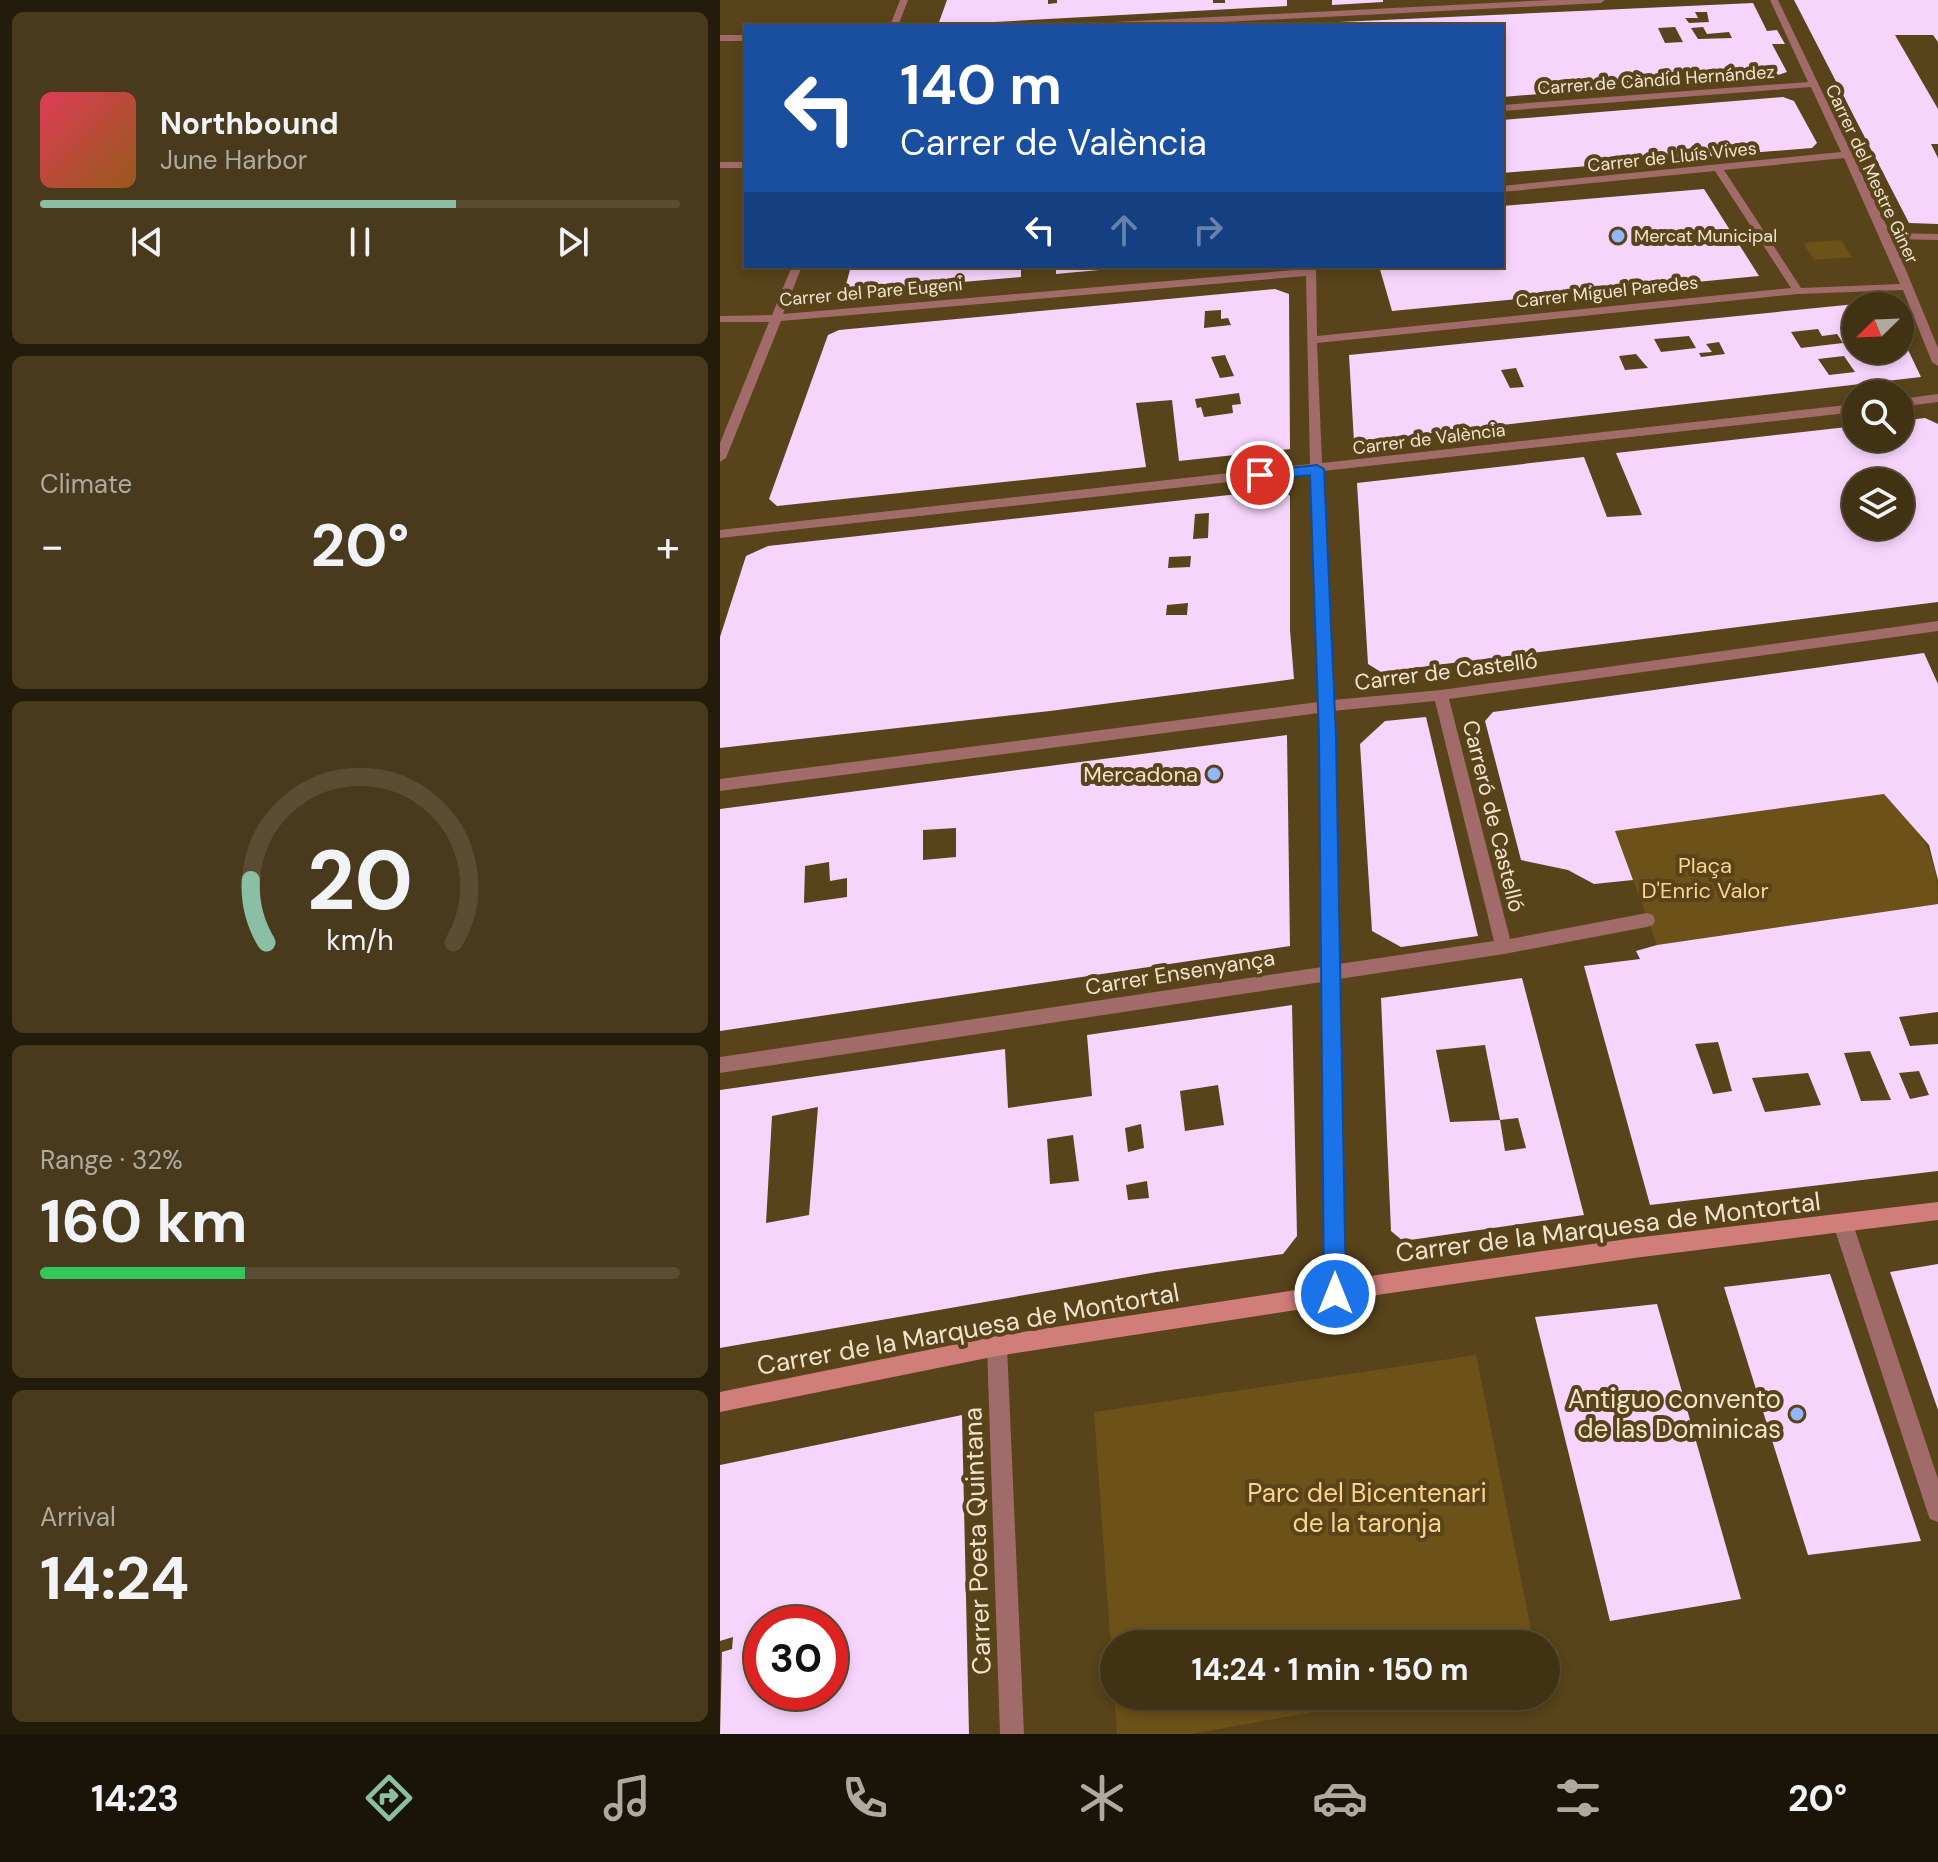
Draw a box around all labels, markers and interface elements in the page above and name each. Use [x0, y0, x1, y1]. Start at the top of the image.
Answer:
text: 140 m [900, 48, 1062, 121]
icon: left [768, 56, 872, 160]
street label: Carrer de Càndid Hernández [1537, 60, 1775, 100]
street label: Carrer del Mestre Giner [1820, 80, 1924, 268]
text: Northbound [160, 104, 339, 143]
text: Carrer de València [900, 119, 1207, 166]
street label: Carrer de Lluís Vives [1586, 136, 1758, 178]
text: June Harbor [160, 143, 307, 177]
icon: left [1018, 208, 1062, 252]
icon: ahead [1102, 208, 1146, 252]
icon: right [1186, 208, 1230, 252]
icon: previous [125, 220, 169, 264]
icon: pause [338, 220, 382, 264]
icon: next [551, 220, 595, 264]
place label: Mercat Municipal [1634, 224, 1777, 248]
marker: Mercat Municipal [1609, 227, 1627, 245]
street label: Carrer Miguel Paredes [1515, 270, 1699, 314]
street label: Carrer del Pare Eugeni [778, 272, 964, 312]
north arrow [1842, 292, 1914, 364]
map controls [1842, 292, 1914, 540]
button: search [1842, 380, 1914, 452]
street label: Carrer de València [1351, 418, 1507, 460]
pin [1226, 441, 1294, 509]
icon: arrive [1238, 453, 1282, 497]
text: Climate [40, 467, 132, 501]
button: layers [1842, 468, 1914, 540]
text: 20° [311, 506, 409, 585]
text: − [40, 517, 64, 575]
text: + [656, 517, 680, 575]
street label: Carrer de Castelló [1353, 646, 1539, 697]
street label: Carreró de Castelló [1456, 717, 1531, 915]
place label: Mercadona [1083, 760, 1198, 789]
marker: Mercadona [1205, 765, 1223, 783]
text: 20 [307, 826, 413, 935]
park label: Plaça D'Enric Valor [1641, 851, 1769, 905]
text: km/h [326, 922, 394, 959]
street label: Carrer Ensenyança [1083, 943, 1277, 1002]
text: Range · 32% [40, 1143, 183, 1177]
text: 160 km [40, 1182, 247, 1261]
street label: Carrer de la Marquesa de Montortal [1393, 1184, 1823, 1270]
position arrow [1293, 1252, 1377, 1336]
street label: Carrer de la Marquesa de Montortal [754, 1275, 1182, 1383]
place label: Antiguo convento de las Dominicas [1568, 1382, 1781, 1446]
marker: Antiguo convento de las Dominicas [1788, 1405, 1806, 1423]
street label: Carrer Poeta Quintana [955, 1407, 999, 1675]
park label: Parc del Bicentenari de la taronja [1247, 1476, 1487, 1540]
text: Arrival [40, 1500, 116, 1534]
text: 14:24 [40, 1539, 189, 1618]
speed limit sign: 30 [744, 1606, 848, 1710]
text: 14:24 · 1 min · 150 m [1192, 1650, 1468, 1689]
icon: directions [361, 1770, 417, 1826]
icon: music [599, 1770, 655, 1826]
icon: phone [837, 1770, 893, 1826]
icon: climate [1074, 1770, 1130, 1826]
icon: car [1312, 1770, 1368, 1826]
icon: filters [1550, 1770, 1606, 1826]
text: 14:23 [91, 1775, 179, 1822]
text: 20° [1788, 1775, 1847, 1822]

